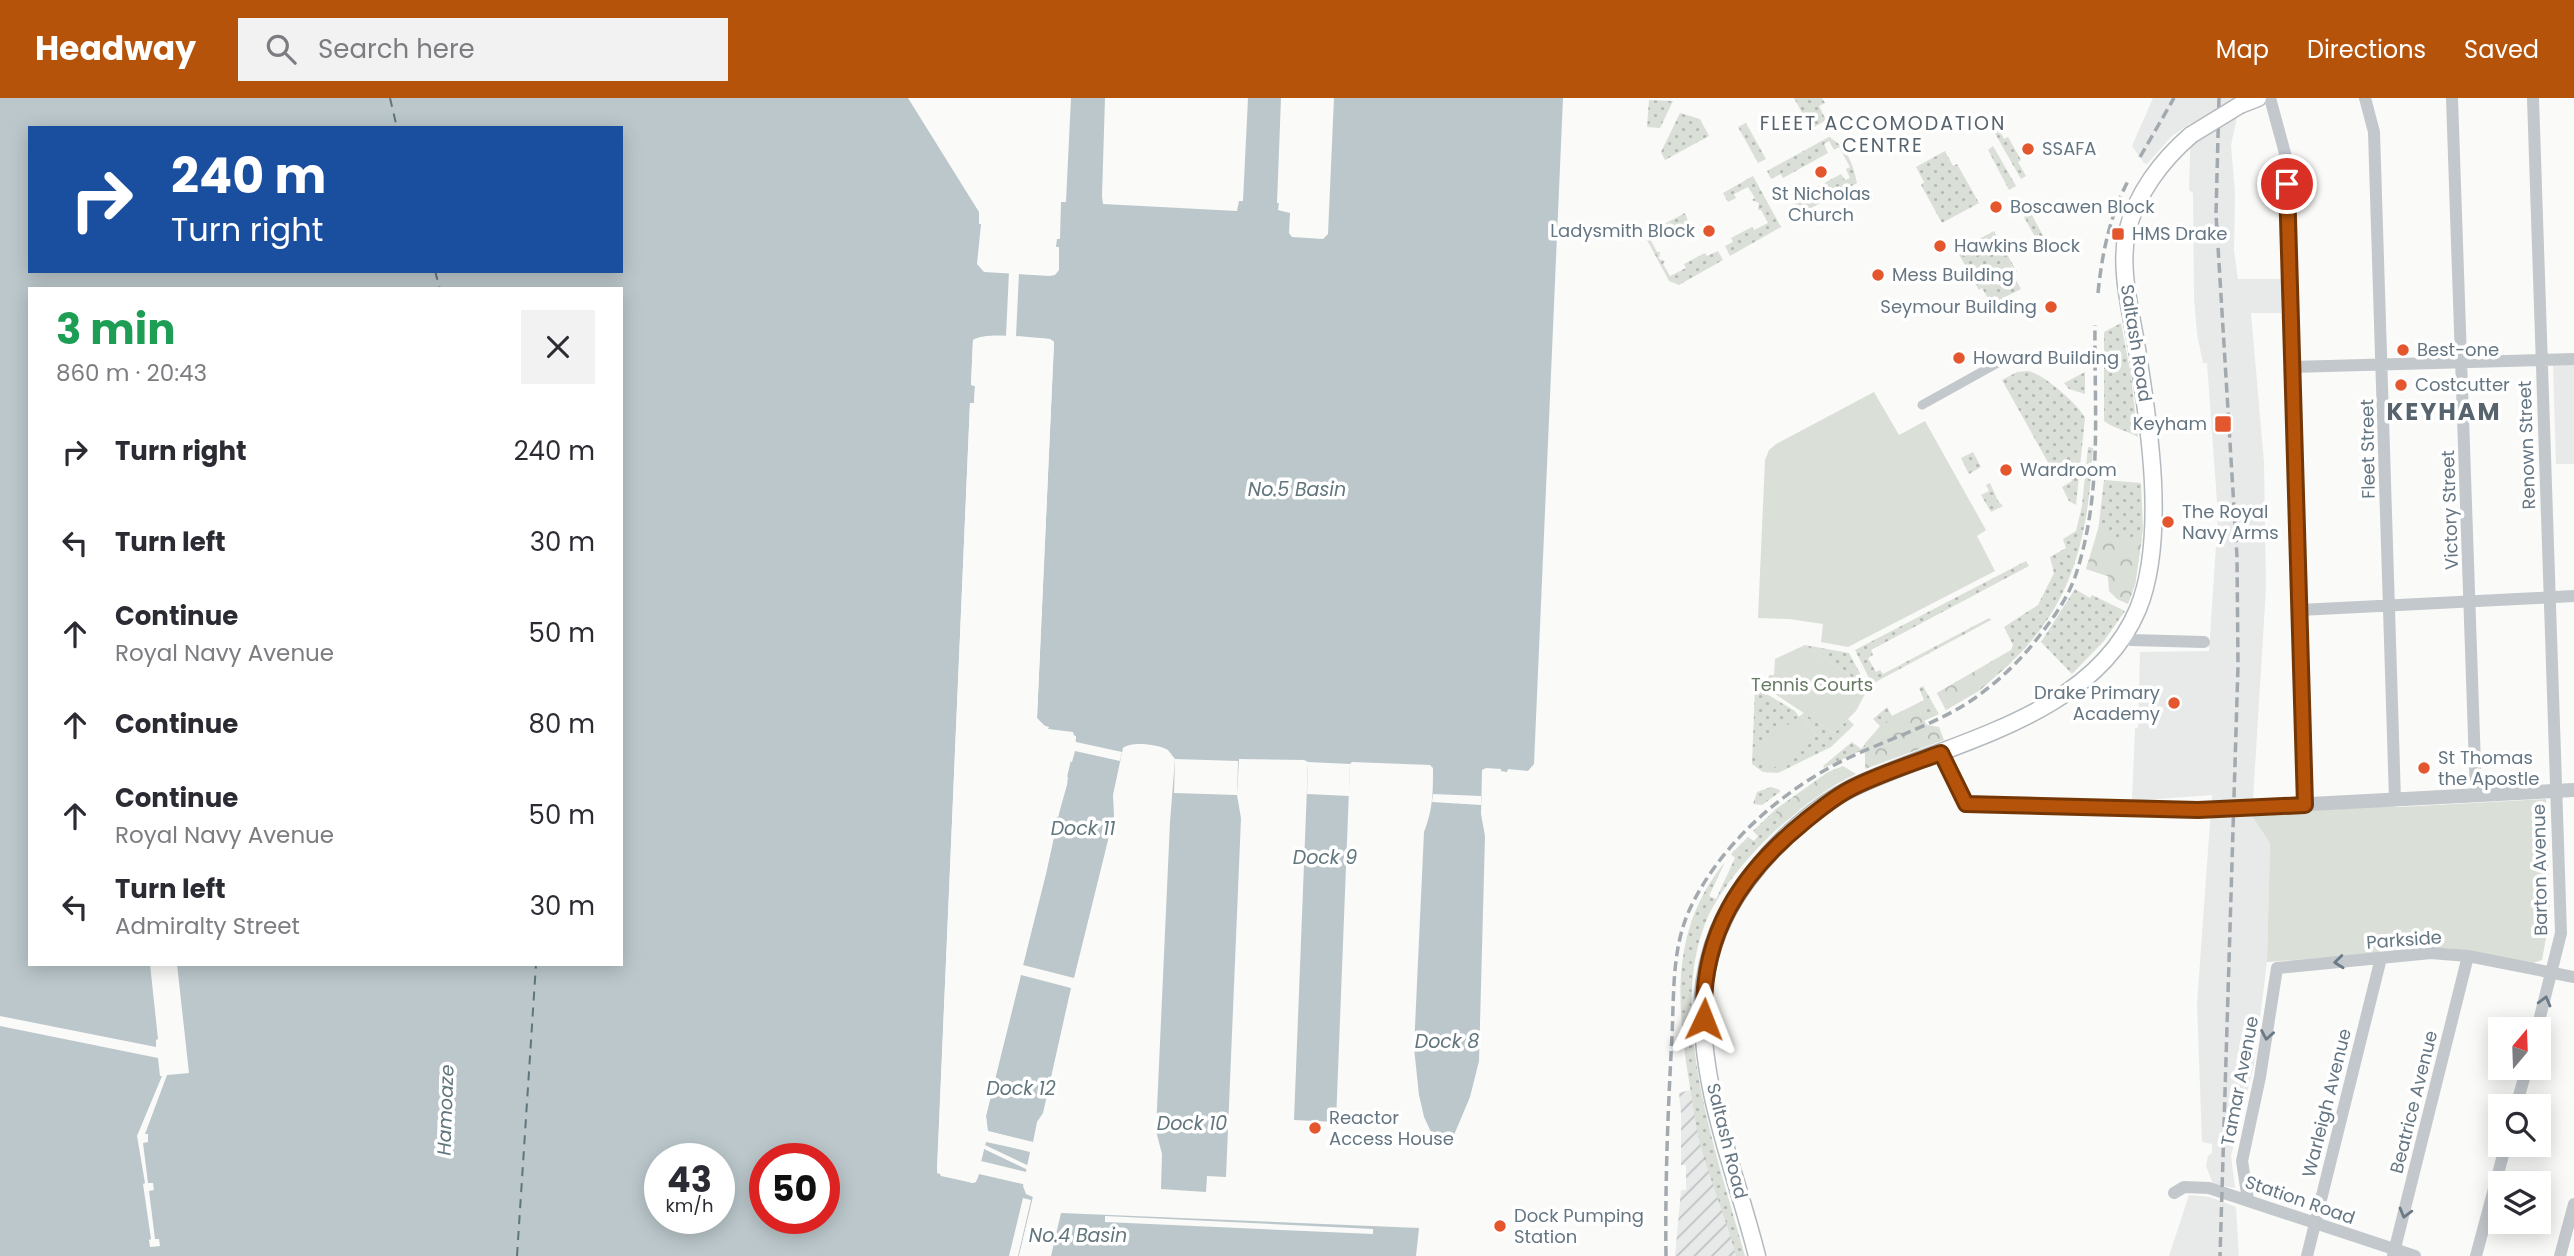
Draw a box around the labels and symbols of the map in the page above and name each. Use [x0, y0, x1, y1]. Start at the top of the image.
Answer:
district label: FLEET ACCOMODATION CENTRE [1760, 110, 2006, 159]
place label: SSAFA [2042, 136, 2096, 161]
marker: SSAFA [2020, 141, 2036, 157]
pin [2257, 154, 2317, 214]
marker: St Nicholas Church [1813, 164, 1829, 180]
place label: St Nicholas Church [1772, 181, 1870, 227]
place label: Boscawen Block [2010, 194, 2155, 219]
marker: Boscawen Block [1988, 199, 2004, 215]
place label: Ladysmith Block [1550, 218, 1696, 243]
place label: HMS Drake [2132, 221, 2227, 246]
marker: Ladysmith Block [1701, 223, 1717, 239]
marker: HMS Drake [2110, 226, 2126, 242]
place label: Hawkins Block [1954, 233, 2081, 258]
marker: Hawkins Block [1932, 238, 1948, 254]
place label: Mess Building [1892, 262, 2014, 287]
marker: Mess Building [1870, 267, 1886, 283]
street label: Saltash Road [2115, 282, 2158, 403]
place label: Seymour Building [1880, 294, 2037, 319]
marker: Seymour Building [2043, 299, 2059, 315]
place label: Best-one [2417, 337, 2499, 362]
marker: Best-one [2395, 342, 2411, 358]
place label: Howard Building [1973, 345, 2119, 370]
marker: Howard Building [1951, 350, 1967, 366]
place label: Costcutter [2415, 372, 2510, 397]
marker: Costcutter [2393, 377, 2409, 393]
street label: Renown Street [2512, 380, 2541, 510]
district label: KEYHAM [2386, 395, 2502, 428]
street label: Fleet Street [2354, 399, 2381, 499]
place label: Keyham [2133, 411, 2207, 436]
marker: Keyham [2213, 414, 2233, 434]
street label: Victory Street [2435, 450, 2464, 570]
place label: Wardroom [2020, 457, 2117, 482]
marker: Wardroom [1998, 462, 2014, 478]
water label: No.5 Basin [1248, 476, 1346, 503]
place label: The Royal Navy Arms [2182, 499, 2279, 545]
marker: The Royal Navy Arms [2160, 514, 2176, 530]
park label: Tennis Courts [1751, 672, 1873, 697]
place label: Drake Primary Academy [2034, 680, 2160, 726]
marker: Drake Primary Academy [2166, 695, 2182, 711]
place label: St Thomas the Apostle [2438, 745, 2539, 791]
marker: St Thomas the Apostle [2416, 760, 2432, 776]
street label: Barton Avenue [2526, 804, 2553, 936]
water label: Dock 11 [1051, 815, 1115, 842]
water label: Dock 9 [1293, 844, 1357, 871]
street label: Parkside [2365, 924, 2443, 955]
one-way arrow [2334, 954, 2345, 969]
position arrow [1667, 982, 1741, 1056]
one-way arrow [2536, 995, 2551, 1007]
street label: Tamar Avenue [2215, 1014, 2264, 1148]
north arrow [2488, 1017, 2552, 1080]
street label: Warleigh Avenue [2296, 1026, 2357, 1180]
water label: Dock 8 [1415, 1028, 1479, 1055]
street label: Beatrice Avenue [2384, 1028, 2443, 1176]
one-way arrow [2261, 1029, 2276, 1041]
water label: Hamoaze [430, 1064, 461, 1156]
water label: Dock 12 [986, 1075, 1056, 1102]
street label: Saltash Road [1701, 1080, 1754, 1201]
place label: Reactor Access House [1329, 1105, 1454, 1151]
water label: Dock 10 [1157, 1110, 1227, 1137]
marker: Reactor Access House [1307, 1120, 1323, 1136]
speed limit sign: 50 [749, 1143, 840, 1234]
street label: Station Road [2242, 1169, 2359, 1230]
place label: Dock Pumping Station [1514, 1203, 1644, 1249]
one-way arrow [2398, 1206, 2413, 1218]
marker: Dock Pumping Station [1492, 1218, 1508, 1234]
water label: No.4 Basin [1029, 1222, 1127, 1249]

